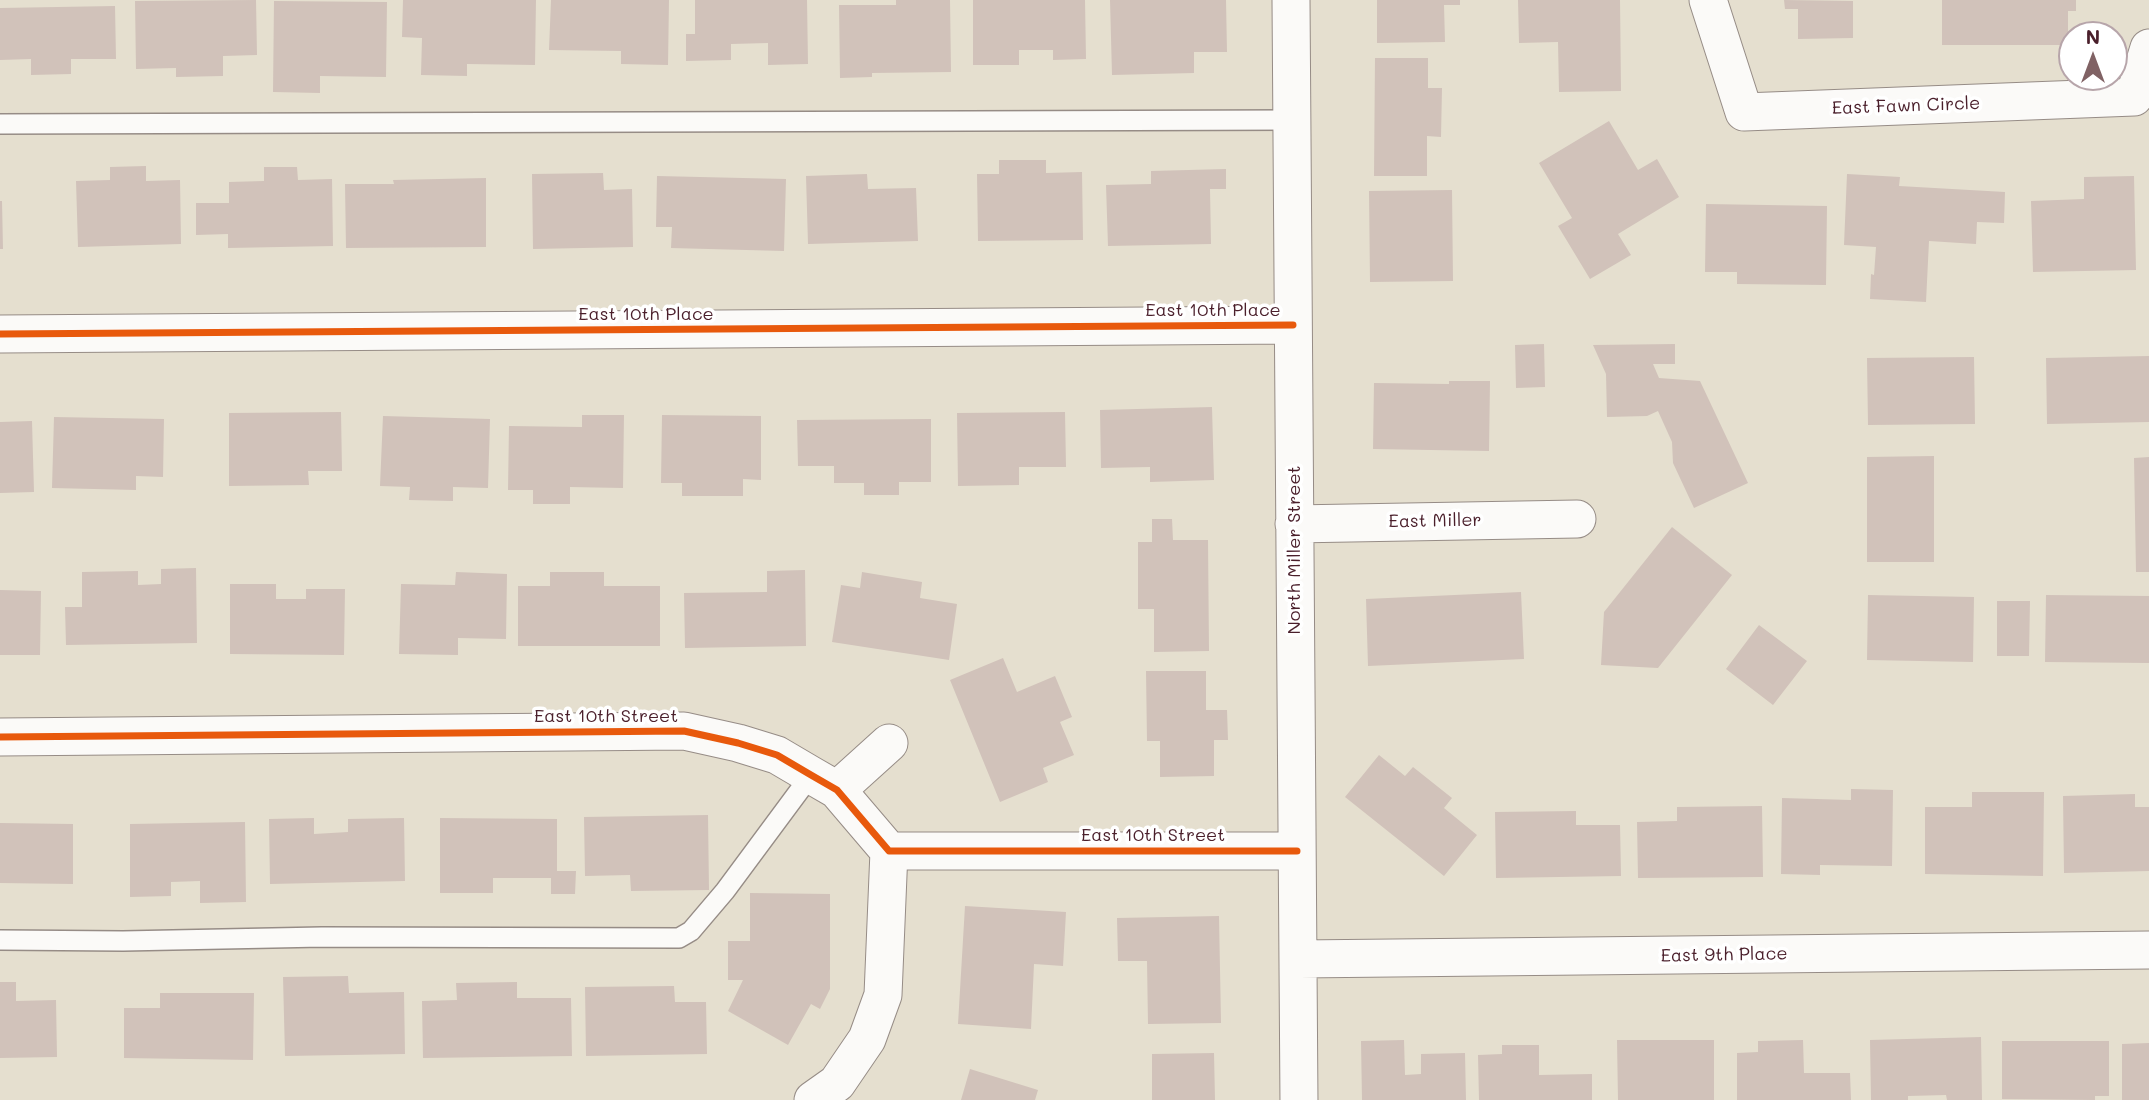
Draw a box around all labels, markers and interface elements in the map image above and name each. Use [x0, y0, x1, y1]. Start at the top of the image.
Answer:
north arrow [2058, 21, 2128, 91]
text: N [2086, 24, 2100, 49]
street label: East Fawn Circle [1831, 93, 1981, 119]
street label: East 10th Place [1145, 299, 1281, 321]
street label: East 10th Place [578, 303, 714, 325]
street label: North Miller Street [1283, 466, 1305, 634]
street label: East Miller [1388, 509, 1482, 533]
street label: East 10th Street [534, 705, 678, 727]
street label: East 10th Street [1081, 824, 1225, 846]
street label: East 9th Place [1660, 943, 1788, 967]

